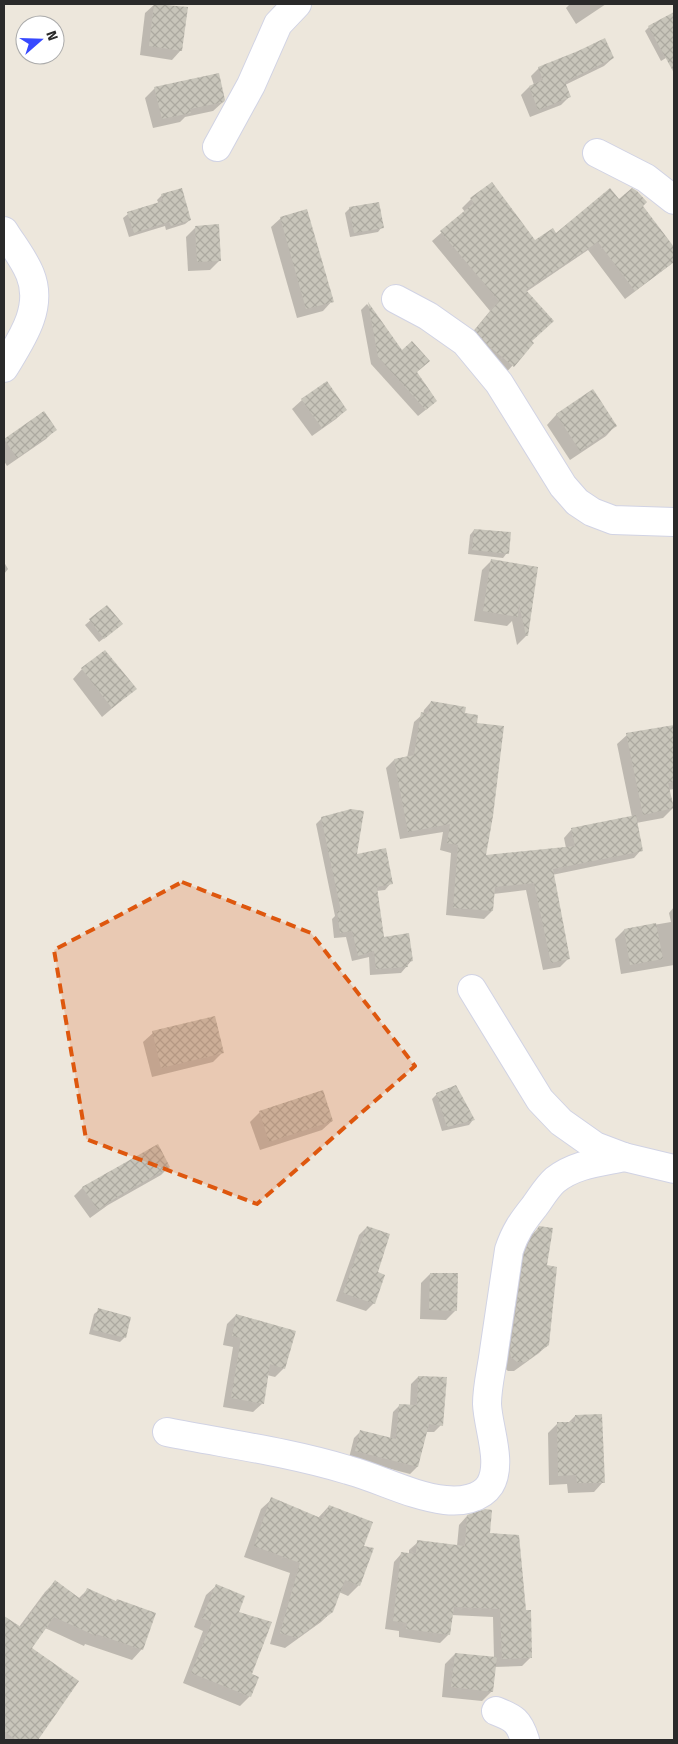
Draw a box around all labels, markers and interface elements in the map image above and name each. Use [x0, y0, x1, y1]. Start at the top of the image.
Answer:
north arrow [15, 15, 65, 65]
text: N [42, 28, 61, 43]

